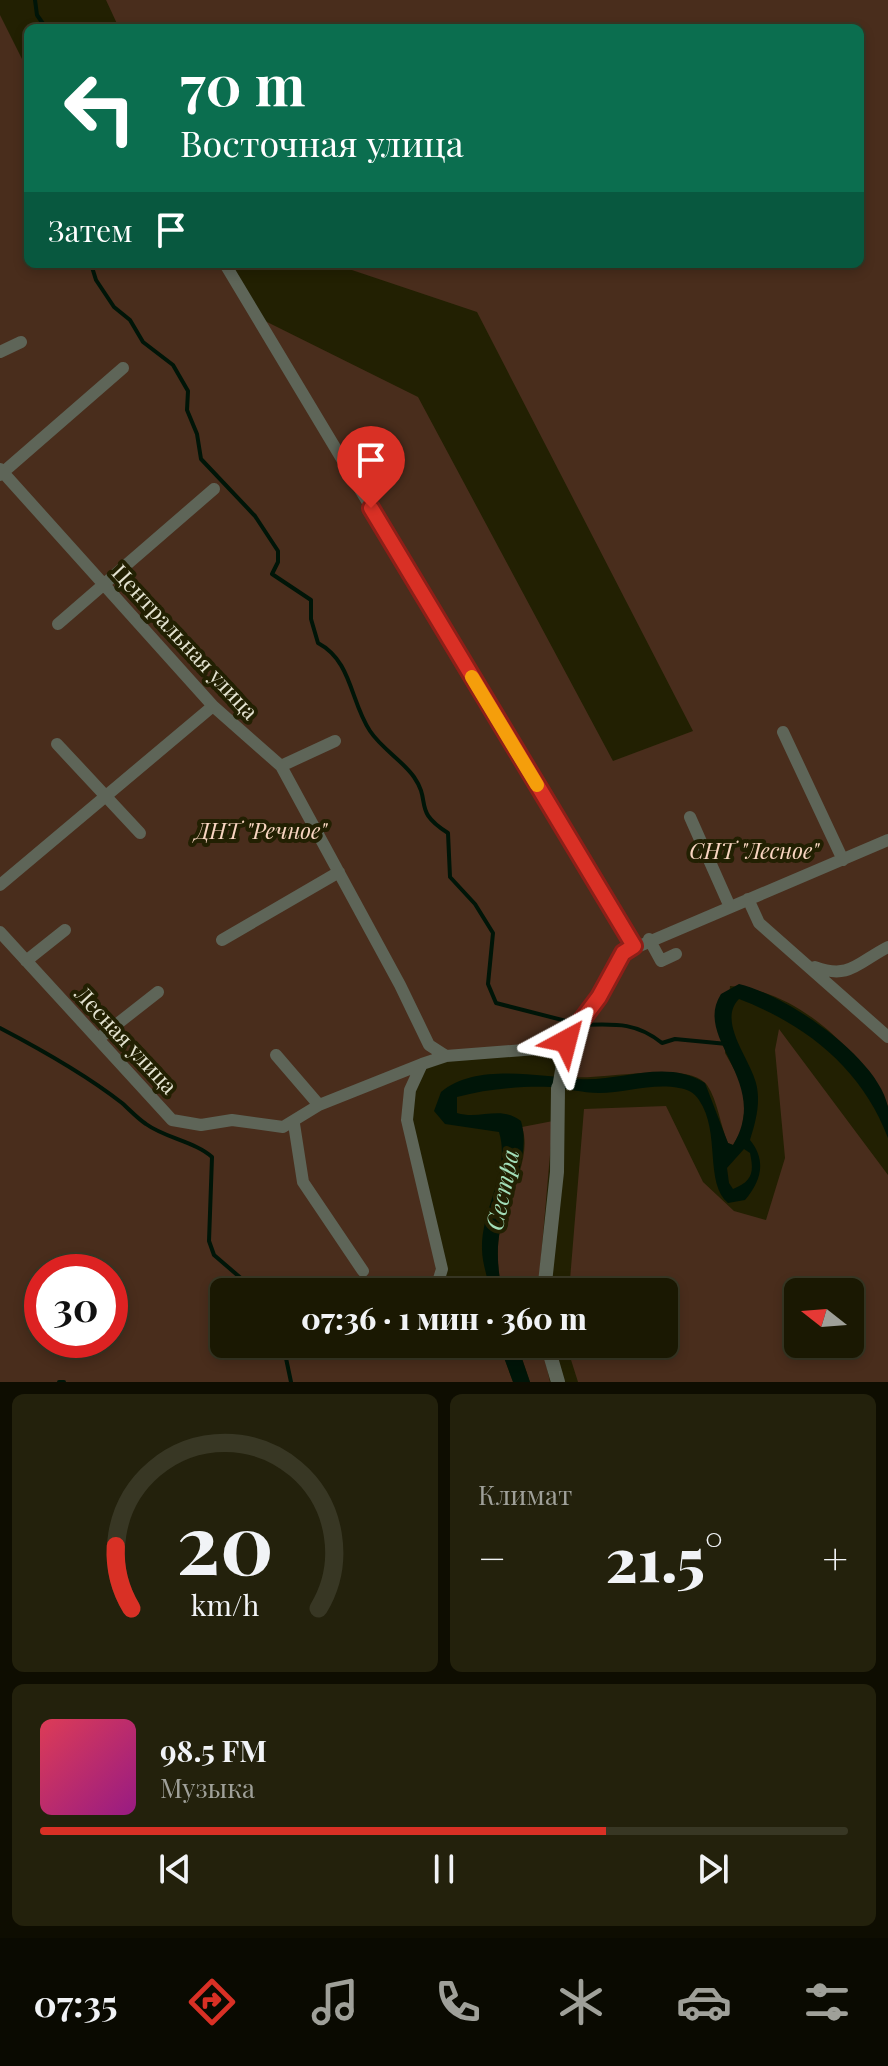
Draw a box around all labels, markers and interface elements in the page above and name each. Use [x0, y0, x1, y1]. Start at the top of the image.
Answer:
text: 70 m [180, 46, 305, 121]
icon: left [48, 56, 152, 160]
text: Восточная улица [180, 118, 464, 166]
icon: arrive [149, 208, 193, 252]
text: Затем [48, 210, 133, 250]
pin [337, 426, 405, 508]
icon: arrive [349, 438, 393, 482]
street label: Центральная улица [106, 557, 266, 725]
park label: ДНТ "Речное" [191, 815, 328, 845]
park label: СНТ "Лесное" [689, 835, 820, 865]
street label: Лесная улица [68, 978, 185, 1100]
position arrow [524, 999, 608, 1083]
water label: Сестра [477, 1146, 525, 1233]
speed limit sign: 30 [24, 1254, 128, 1358]
north arrow [784, 1278, 864, 1358]
map controls [784, 1278, 864, 1358]
text: 07:36 · 1 мин · 360 m [301, 1298, 587, 1338]
text: Климат [478, 1477, 572, 1512]
text: 20 [176, 1485, 274, 1596]
text: 21.5° [606, 1517, 723, 1597]
text: − [478, 1527, 506, 1586]
text: + [822, 1527, 848, 1586]
text: km/h [191, 1585, 259, 1623]
text: 98.5 FM [160, 1730, 267, 1770]
text: Музыка [160, 1770, 255, 1805]
icon: previous [153, 1847, 197, 1891]
icon: pause [422, 1847, 466, 1891]
icon: next [691, 1847, 735, 1891]
icon: directions [184, 1974, 240, 2030]
icon: music [307, 1974, 363, 2030]
icon: phone [430, 1974, 486, 2030]
icon: climate [553, 1974, 609, 2030]
icon: car [676, 1974, 732, 2030]
icon: filters [799, 1974, 855, 2030]
text: 07:35 [33, 1978, 118, 2026]

